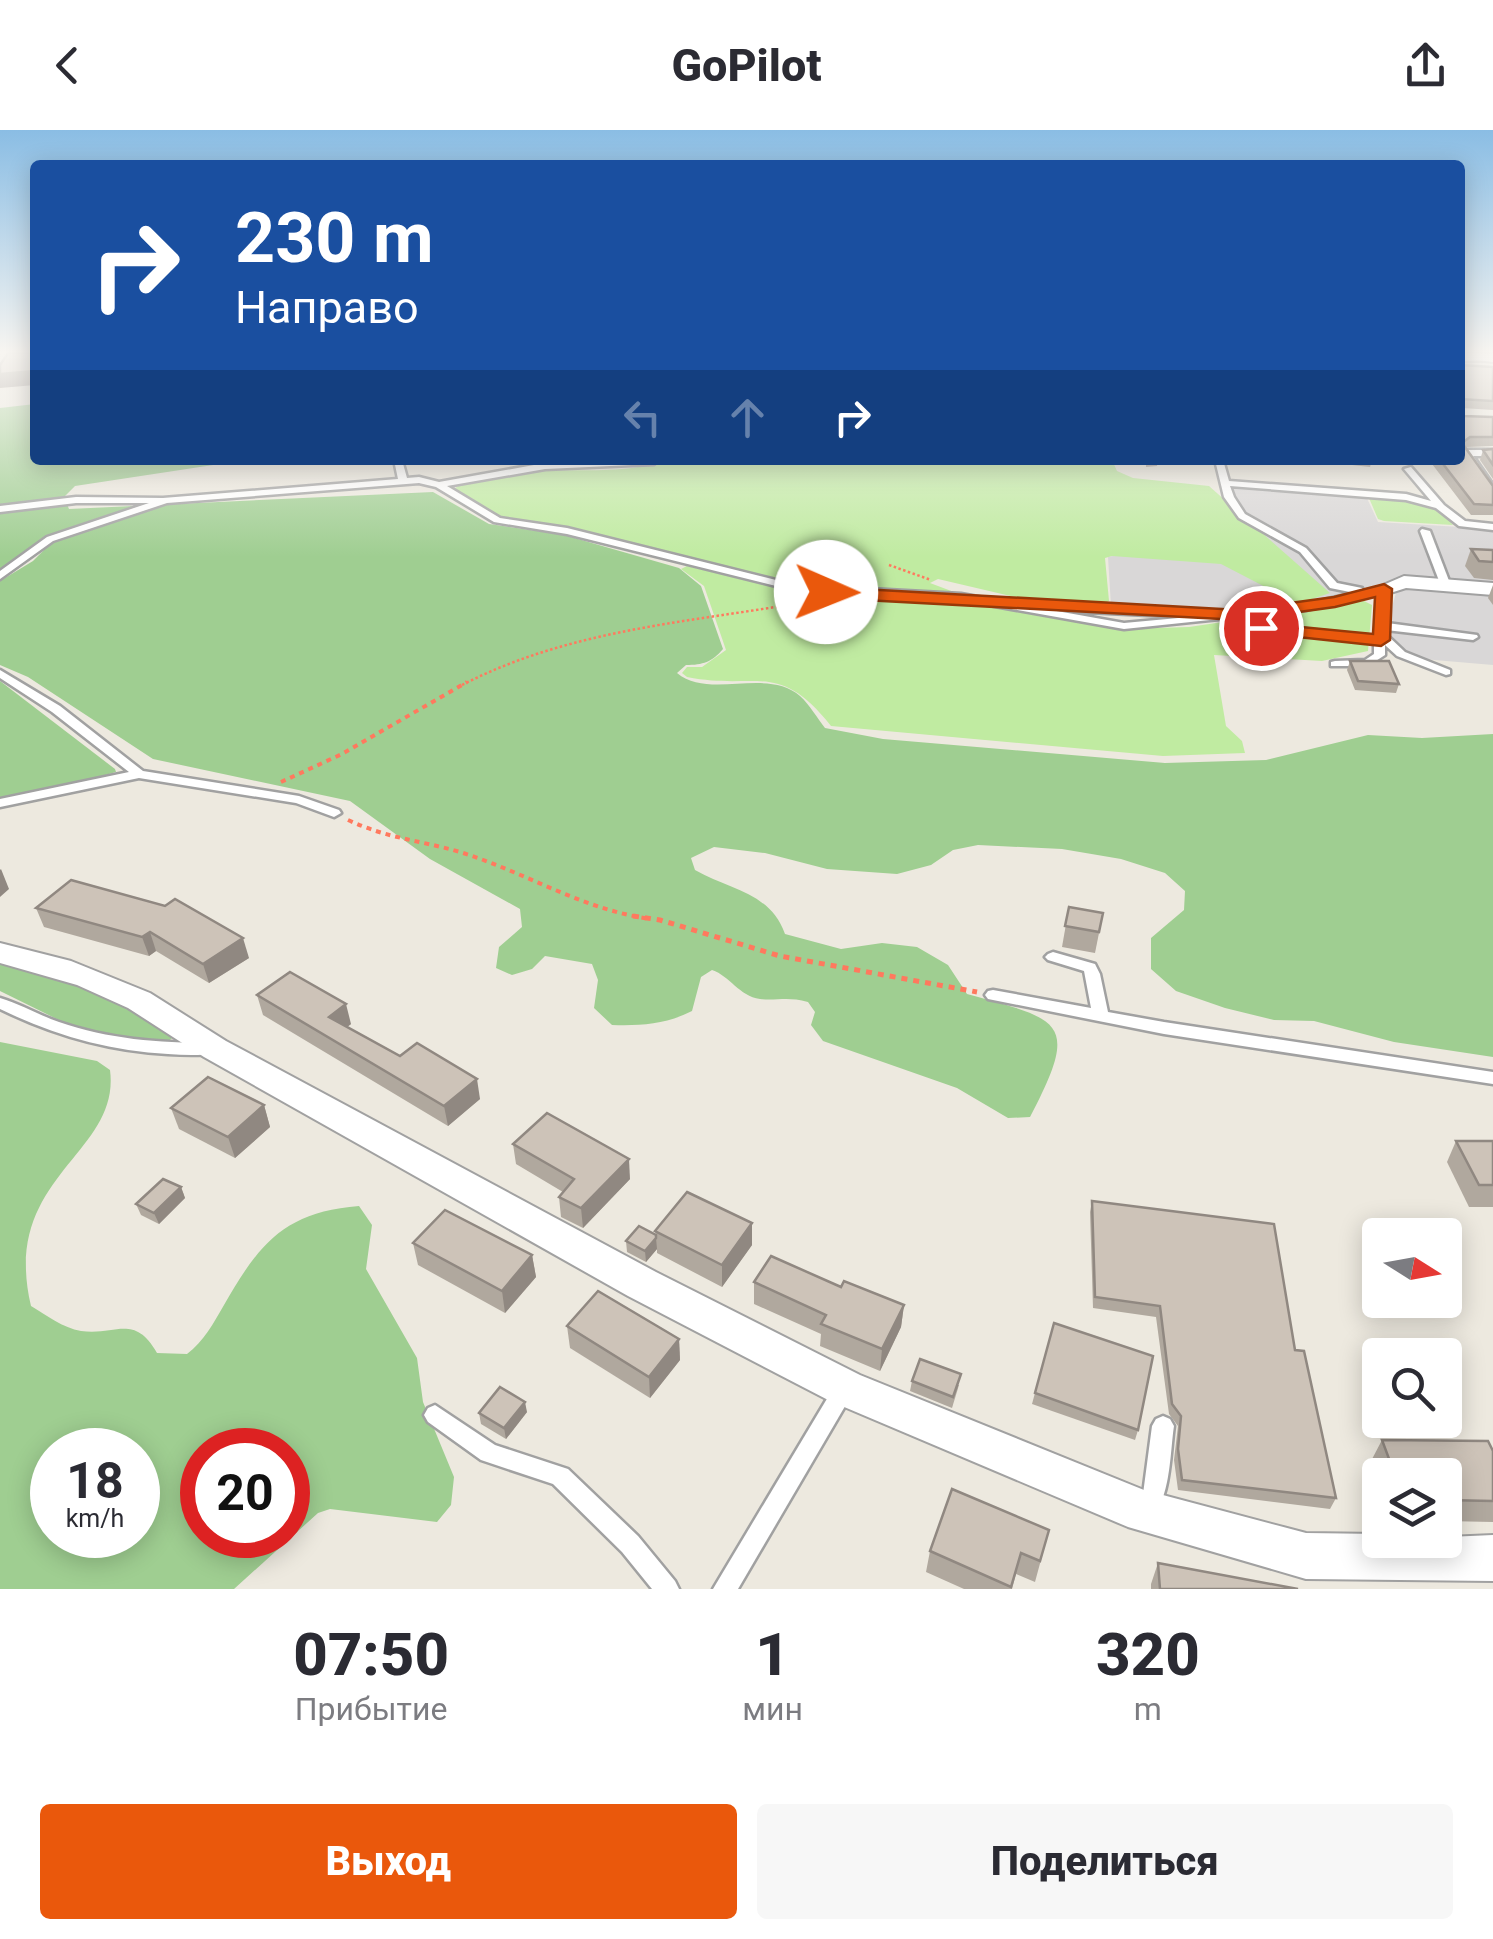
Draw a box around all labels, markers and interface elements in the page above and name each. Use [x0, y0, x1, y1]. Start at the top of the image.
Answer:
icon: back [40, 38, 95, 93]
icon: share [1398, 38, 1453, 93]
text: GoPilot [671, 39, 822, 92]
text: 230 m [235, 197, 434, 279]
icon: right [70, 200, 200, 330]
text: Направо [235, 281, 419, 334]
icon: left [615, 390, 670, 445]
icon: ahead [720, 390, 775, 445]
icon: right [825, 390, 880, 445]
position arrow [774, 540, 878, 644]
pin [1219, 586, 1304, 671]
icon: arrive [1234, 601, 1289, 656]
north arrow [1362, 1218, 1462, 1318]
map controls [1362, 1218, 1462, 1558]
button: search [1362, 1338, 1462, 1438]
speed limit sign: 20 [180, 1428, 310, 1558]
text: 18 [66, 1452, 124, 1510]
button: layers [1362, 1458, 1462, 1558]
text: km/h [66, 1504, 124, 1533]
text: 07:50 [293, 1619, 449, 1690]
text: 1 [755, 1619, 790, 1690]
text: 320 [1096, 1619, 1200, 1690]
text: Прибытие [295, 1690, 447, 1728]
text: мин [742, 1690, 803, 1728]
text: m [1134, 1690, 1162, 1728]
button: Выход [40, 1804, 737, 1919]
button: Поделиться [757, 1804, 1453, 1919]

